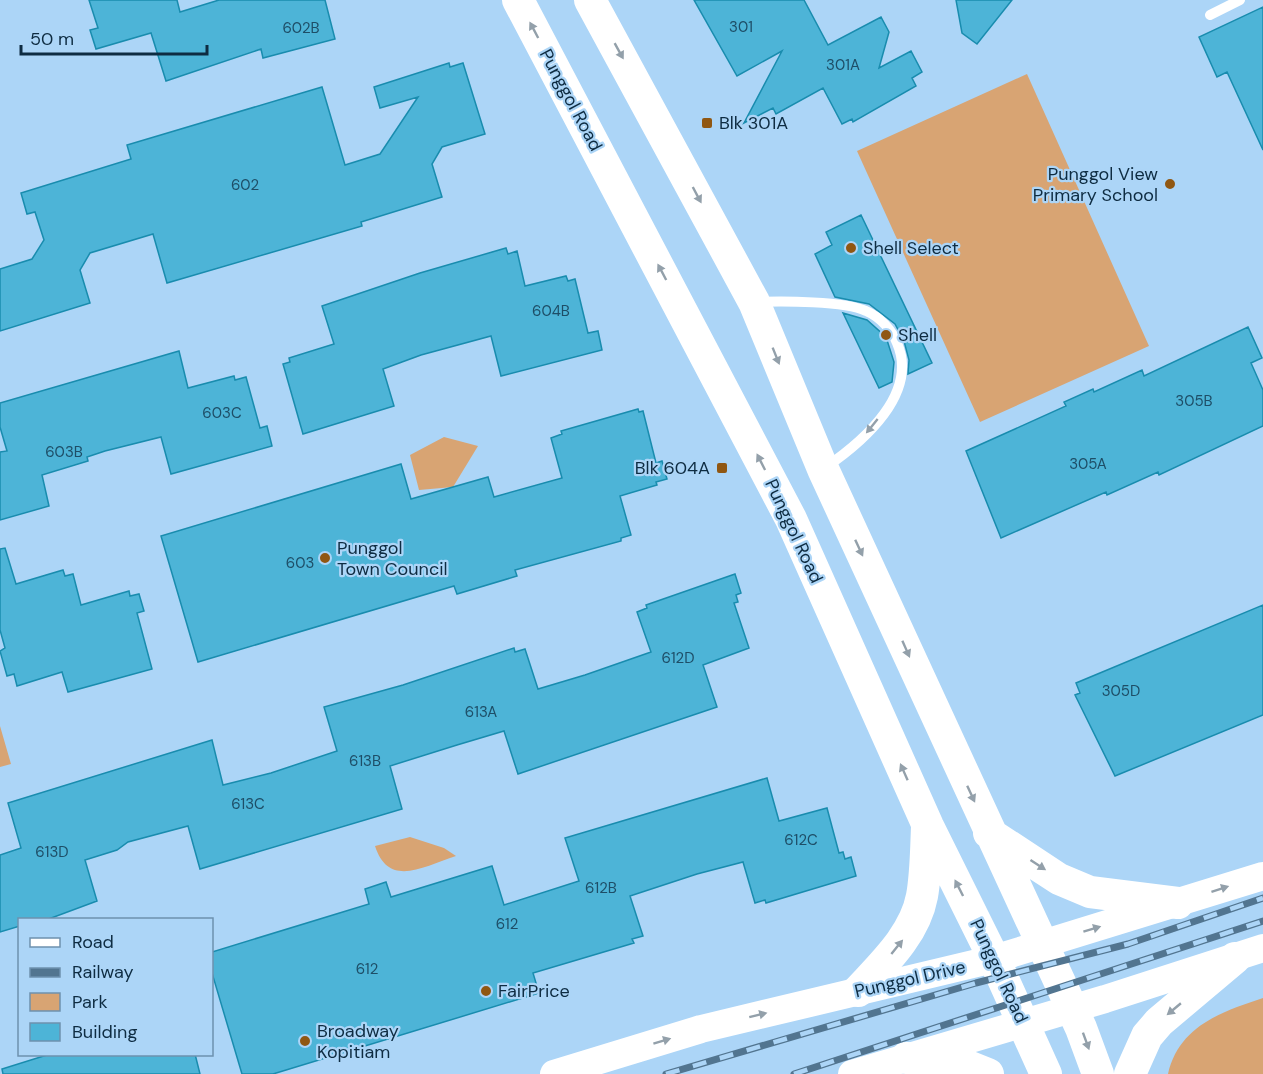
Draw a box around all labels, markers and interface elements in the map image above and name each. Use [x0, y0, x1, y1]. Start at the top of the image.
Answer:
house number: 301 [729, 17, 753, 37]
scale bar [21, 18, 207, 56]
house number: 602B [282, 18, 320, 38]
one-way arrow [529, 22, 539, 39]
text: 50 m [30, 27, 74, 51]
one-way arrow [614, 43, 624, 60]
street label: Punggol Road [534, 45, 608, 155]
house number: 301A [826, 55, 860, 75]
place label: Blk 301A [719, 111, 788, 135]
marker: Blk 301A [700, 116, 714, 130]
place label: Punggol View Primary School [1033, 162, 1158, 207]
house number: 602 [231, 175, 259, 195]
marker: Punggol View Primary School [1163, 177, 1177, 191]
one-way arrow [692, 187, 702, 204]
place label: Shell Select [863, 236, 959, 260]
marker: Shell Select [844, 241, 858, 255]
one-way arrow [657, 264, 666, 281]
house number: 604B [532, 301, 570, 321]
place label: Shell [898, 323, 937, 347]
marker: Shell [879, 328, 893, 342]
one-way arrow [771, 347, 781, 365]
house number: 305B [1175, 391, 1213, 411]
house number: 603C [202, 403, 242, 423]
one-way arrow [866, 419, 879, 434]
house number: 603B [45, 442, 83, 462]
one-way arrow [756, 453, 766, 470]
house number: 305A [1069, 454, 1107, 474]
place label: Blk 604A [635, 456, 710, 480]
marker: Blk 604A [715, 461, 729, 475]
street label: Punggol Road [759, 475, 829, 587]
place label: Punggol Town Council [337, 536, 448, 581]
one-way arrow [855, 539, 864, 556]
marker: Punggol Town Council [318, 551, 332, 565]
house number: 603 [286, 553, 314, 573]
one-way arrow [901, 641, 910, 658]
house number: 612D [661, 648, 695, 668]
house number: 305D [1102, 681, 1140, 701]
house number: 613A [465, 702, 497, 722]
house number: 613B [349, 751, 381, 771]
one-way arrow [899, 764, 908, 781]
one-way arrow [967, 786, 976, 803]
house number: 613C [231, 794, 265, 814]
house number: 612C [784, 830, 818, 850]
house number: 613D [35, 842, 69, 862]
one-way arrow [1030, 859, 1046, 871]
house number: 612B [585, 878, 617, 898]
one-way arrow [954, 879, 964, 896]
one-way arrow [1211, 884, 1229, 894]
house number: 612 [496, 914, 518, 934]
street label: Punggol Road [964, 915, 1034, 1027]
legend [18, 918, 213, 1056]
one-way arrow [1083, 924, 1101, 933]
text: Road [72, 930, 114, 954]
one-way arrow [890, 939, 902, 954]
street label: Punggol Drive [852, 955, 968, 1003]
house number: 612 [356, 959, 378, 979]
text: Railway [72, 960, 134, 984]
place label: FairPrice [498, 979, 570, 1003]
marker: FairPrice [479, 984, 493, 998]
text: Park [72, 990, 108, 1014]
one-way arrow [1167, 1002, 1182, 1015]
one-way arrow [748, 1010, 767, 1020]
place label: Broadway Kopitiam [317, 1019, 399, 1064]
text: Building [72, 1020, 137, 1044]
one-way arrow [1082, 1032, 1092, 1050]
marker: Broadway Kopitiam [298, 1034, 312, 1048]
one-way arrow [653, 1036, 671, 1045]

